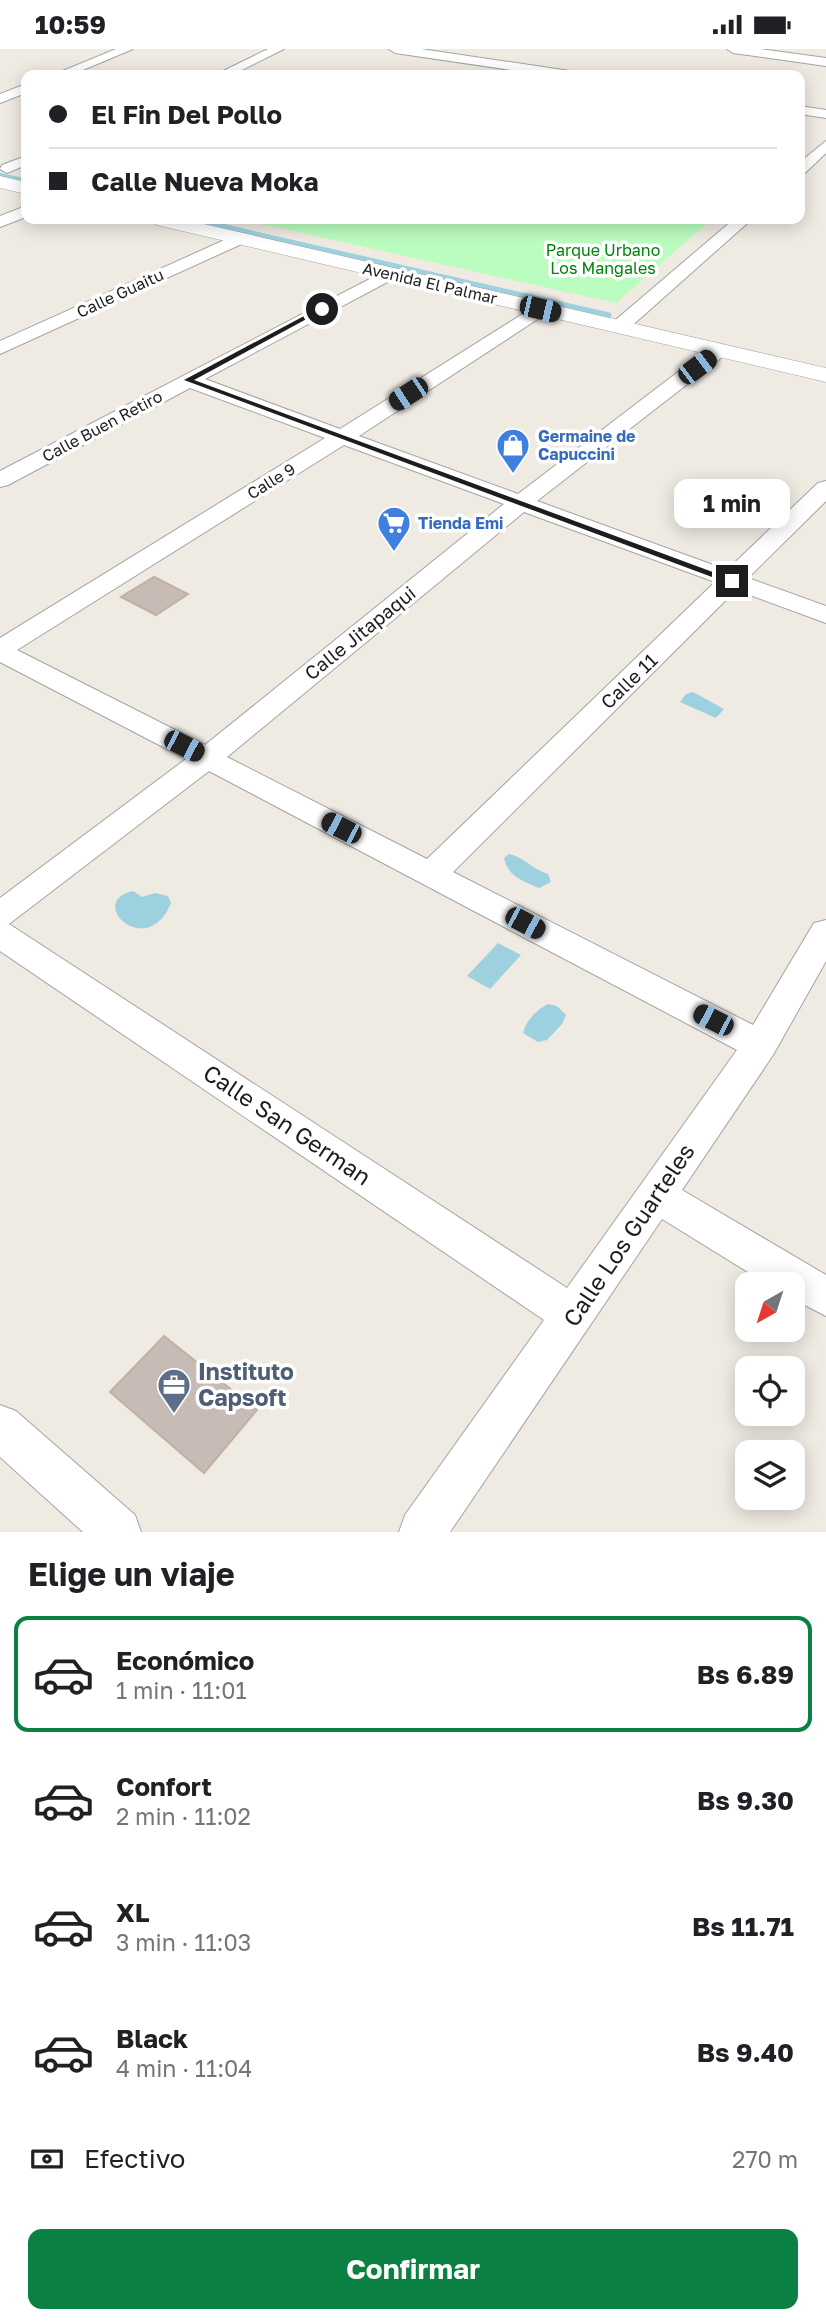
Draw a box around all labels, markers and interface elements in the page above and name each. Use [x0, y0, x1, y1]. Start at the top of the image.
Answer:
text: 10:59 [35, 9, 106, 40]
text: El Fin Del Pollo [91, 99, 282, 130]
text: Calle Nueva Moka [91, 166, 319, 197]
park label: Parque Urbano Los Mangales [546, 240, 660, 278]
street label: Avenida El Palmar [361, 258, 499, 308]
street label: Calle Guaitu [73, 264, 167, 322]
route start [306, 293, 338, 325]
car [518, 294, 563, 324]
car [674, 346, 721, 388]
car [385, 374, 432, 414]
street label: Calle Buen Retiro [39, 386, 165, 466]
shop icon: Germaine de Capuccini [494, 426, 532, 475]
place label: Germaine de Capuccini [538, 426, 636, 464]
street label: Calle 9 [243, 458, 299, 504]
callout: 1 min [674, 479, 790, 529]
text: 1 min [703, 489, 761, 517]
supermarket icon: Tienda Emi [375, 504, 413, 553]
place label: Tienda Emi [418, 513, 503, 533]
route end [716, 565, 748, 597]
street label: Calle Jitapaqui [300, 581, 420, 684]
street label: Calle 11 [596, 648, 662, 713]
car [161, 727, 208, 765]
car [318, 809, 365, 847]
car [502, 904, 549, 942]
car [690, 1001, 737, 1039]
street label: Calle San German [199, 1058, 377, 1191]
street label: Calle Los Guarteles [557, 1138, 700, 1331]
north arrow [735, 1272, 805, 1342]
map controls [735, 1272, 805, 1510]
button: locate [735, 1356, 805, 1426]
place label: Instituto Capsoft [198, 1357, 294, 1411]
office icon: Instituto Capsoft [155, 1366, 193, 1415]
button: layers [735, 1440, 805, 1510]
text: Elige un viaje [28, 1555, 235, 1593]
icon: car [32, 1643, 95, 1706]
text: Económico [116, 1645, 254, 1676]
text: Bs 6.89 [697, 1659, 794, 1690]
text: 1 min · 11:01 [116, 1676, 247, 1704]
icon: car [32, 1769, 95, 1832]
text: Confort [116, 1771, 212, 1802]
text: Bs 9.30 [697, 1785, 794, 1816]
text: 2 min · 11:02 [116, 1802, 251, 1830]
icon: car [32, 1895, 95, 1958]
text: XL [116, 1897, 150, 1928]
text: Bs 11.71 [692, 1911, 794, 1942]
text: 3 min · 11:03 [116, 1928, 251, 1956]
icon: car [32, 2021, 95, 2084]
text: Black [116, 2023, 188, 2054]
text: Bs 9.40 [697, 2037, 794, 2068]
text: 4 min · 11:04 [116, 2054, 252, 2082]
icon: cash [28, 2140, 66, 2178]
text: Efectivo [84, 2143, 185, 2174]
text: 270 m [732, 2145, 798, 2173]
button: Confirmar [28, 2229, 798, 2309]

